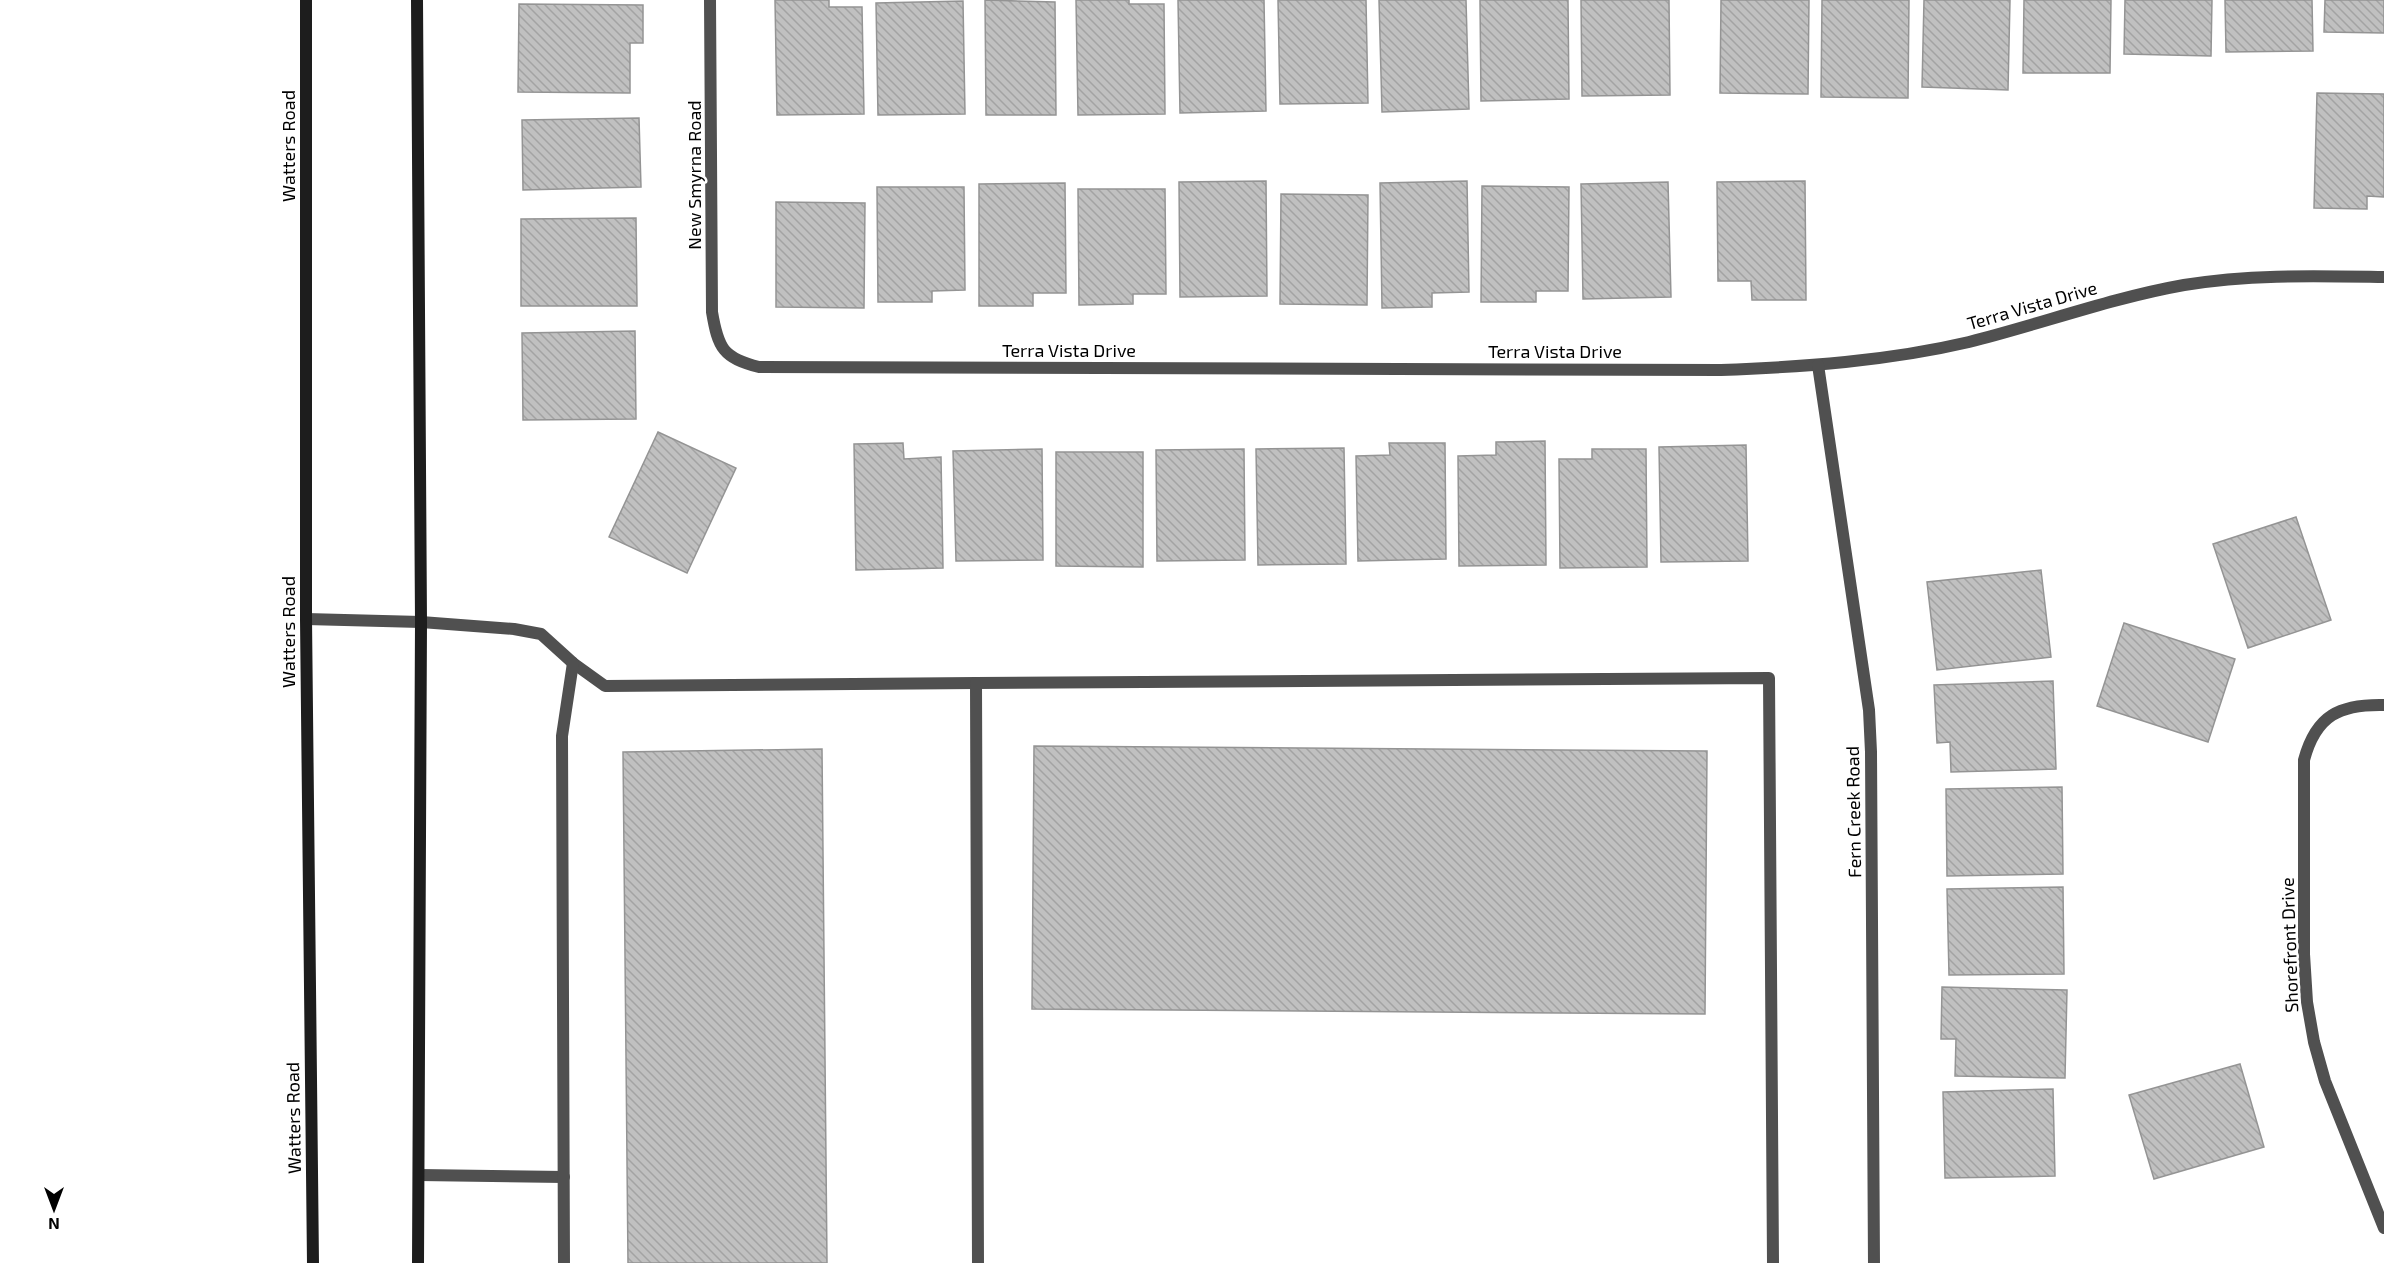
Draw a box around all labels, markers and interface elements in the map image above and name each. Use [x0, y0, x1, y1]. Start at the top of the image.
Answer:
street label: Watters Road [277, 90, 299, 202]
street label: New Smyrna Road [683, 100, 705, 250]
street label: Terra Vista Drive [1965, 276, 2099, 334]
street label: Terra Vista Drive [1002, 339, 1136, 361]
street label: Terra Vista Drive [1488, 340, 1622, 362]
street label: Watters Road [277, 576, 299, 688]
street label: Fern Creek Road [1841, 746, 1865, 878]
street label: Shorefront Drive [2276, 877, 2302, 1013]
street label: Watters Road [281, 1062, 305, 1174]
north arrow [24, 1179, 84, 1239]
text: N [48, 1215, 60, 1234]

